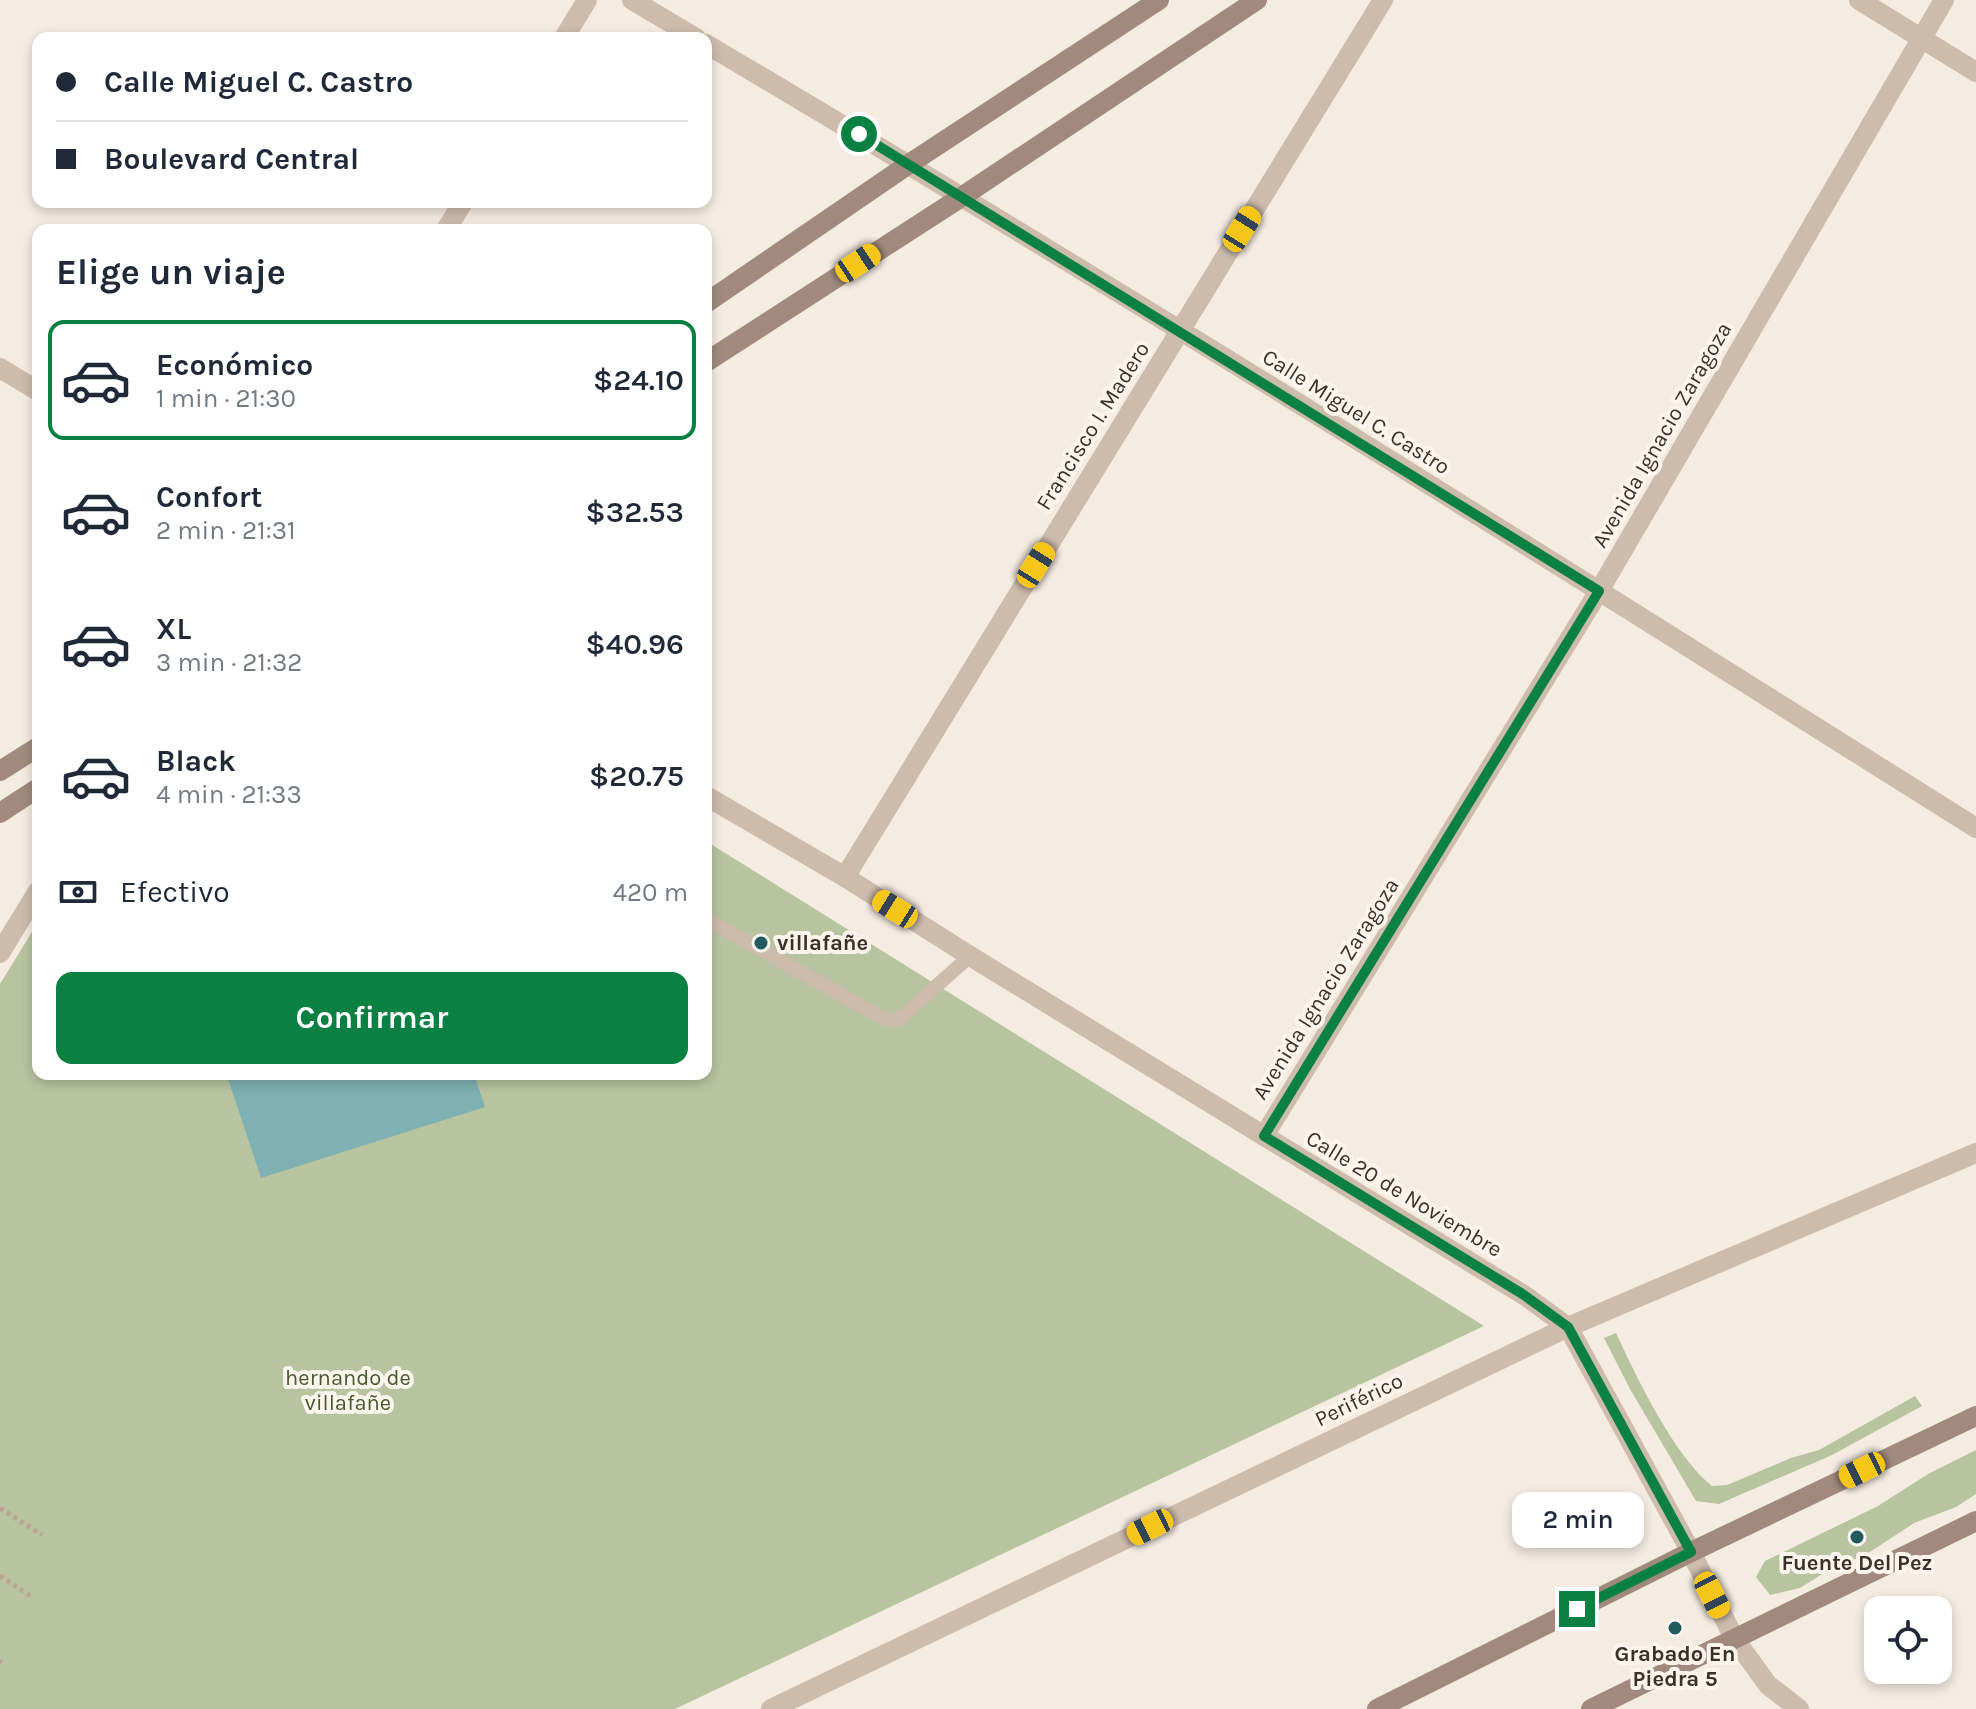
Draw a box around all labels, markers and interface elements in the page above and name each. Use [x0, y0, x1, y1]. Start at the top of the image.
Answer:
text: Calle Miguel C. Castro [104, 64, 413, 100]
route start [841, 116, 877, 152]
text: Boulevard Central [104, 141, 359, 177]
car [1219, 202, 1265, 256]
car [831, 240, 885, 286]
text: Elige un viaje [56, 251, 286, 293]
street label: Avenida Ignacio Zaragoza [1587, 318, 1737, 552]
street label: Francisco I. Madero [1031, 337, 1155, 515]
icon: car [60, 344, 132, 416]
street label: Calle Miguel C. Castro [1257, 344, 1455, 480]
text: Económico [156, 347, 313, 383]
text: $24.10 [593, 362, 684, 398]
text: 1 min · 21:30 [156, 383, 296, 414]
icon: car [60, 476, 132, 548]
text: Confort [156, 479, 262, 515]
text: $32.53 [586, 494, 684, 530]
text: 2 min · 21:31 [156, 515, 296, 546]
car [1013, 538, 1059, 592]
icon: car [60, 608, 132, 680]
text: XL [156, 611, 191, 647]
text: $40.96 [585, 626, 684, 662]
text: 3 min · 21:32 [156, 647, 302, 678]
icon: car [60, 740, 132, 812]
text: Black [156, 743, 236, 779]
text: $20.75 [589, 758, 684, 794]
text: 4 min · 21:33 [156, 779, 302, 810]
icon: cash [56, 870, 100, 914]
text: Efectivo [120, 874, 230, 910]
street label: Avenida Ignacio Zaragoza [1247, 874, 1405, 1104]
text: 420 m [612, 877, 688, 908]
car [868, 886, 922, 932]
place label: villafañe [777, 930, 868, 956]
marker: villafañe [752, 934, 770, 952]
button: Confirmar [56, 972, 688, 1064]
street label: Calle 20 de Noviembre [1301, 1125, 1507, 1263]
park label: hernando de villafañe [285, 1365, 411, 1416]
street label: Periférico [1311, 1368, 1407, 1432]
car [1835, 1449, 1889, 1491]
callout: 2 min [1511, 1493, 1643, 1549]
text: 2 min [1543, 1504, 1613, 1535]
car [1123, 1506, 1177, 1548]
marker: Fuente Del Pez [1848, 1528, 1866, 1546]
place label: Fuente Del Pez [1782, 1550, 1932, 1576]
car [1690, 1568, 1734, 1622]
route end [1559, 1591, 1595, 1627]
map controls [1864, 1596, 1952, 1684]
button: locate [1864, 1596, 1952, 1684]
marker: Grabado En Piedra 5 [1666, 1619, 1684, 1637]
place label: Grabado En Piedra 5 [1615, 1641, 1735, 1692]

